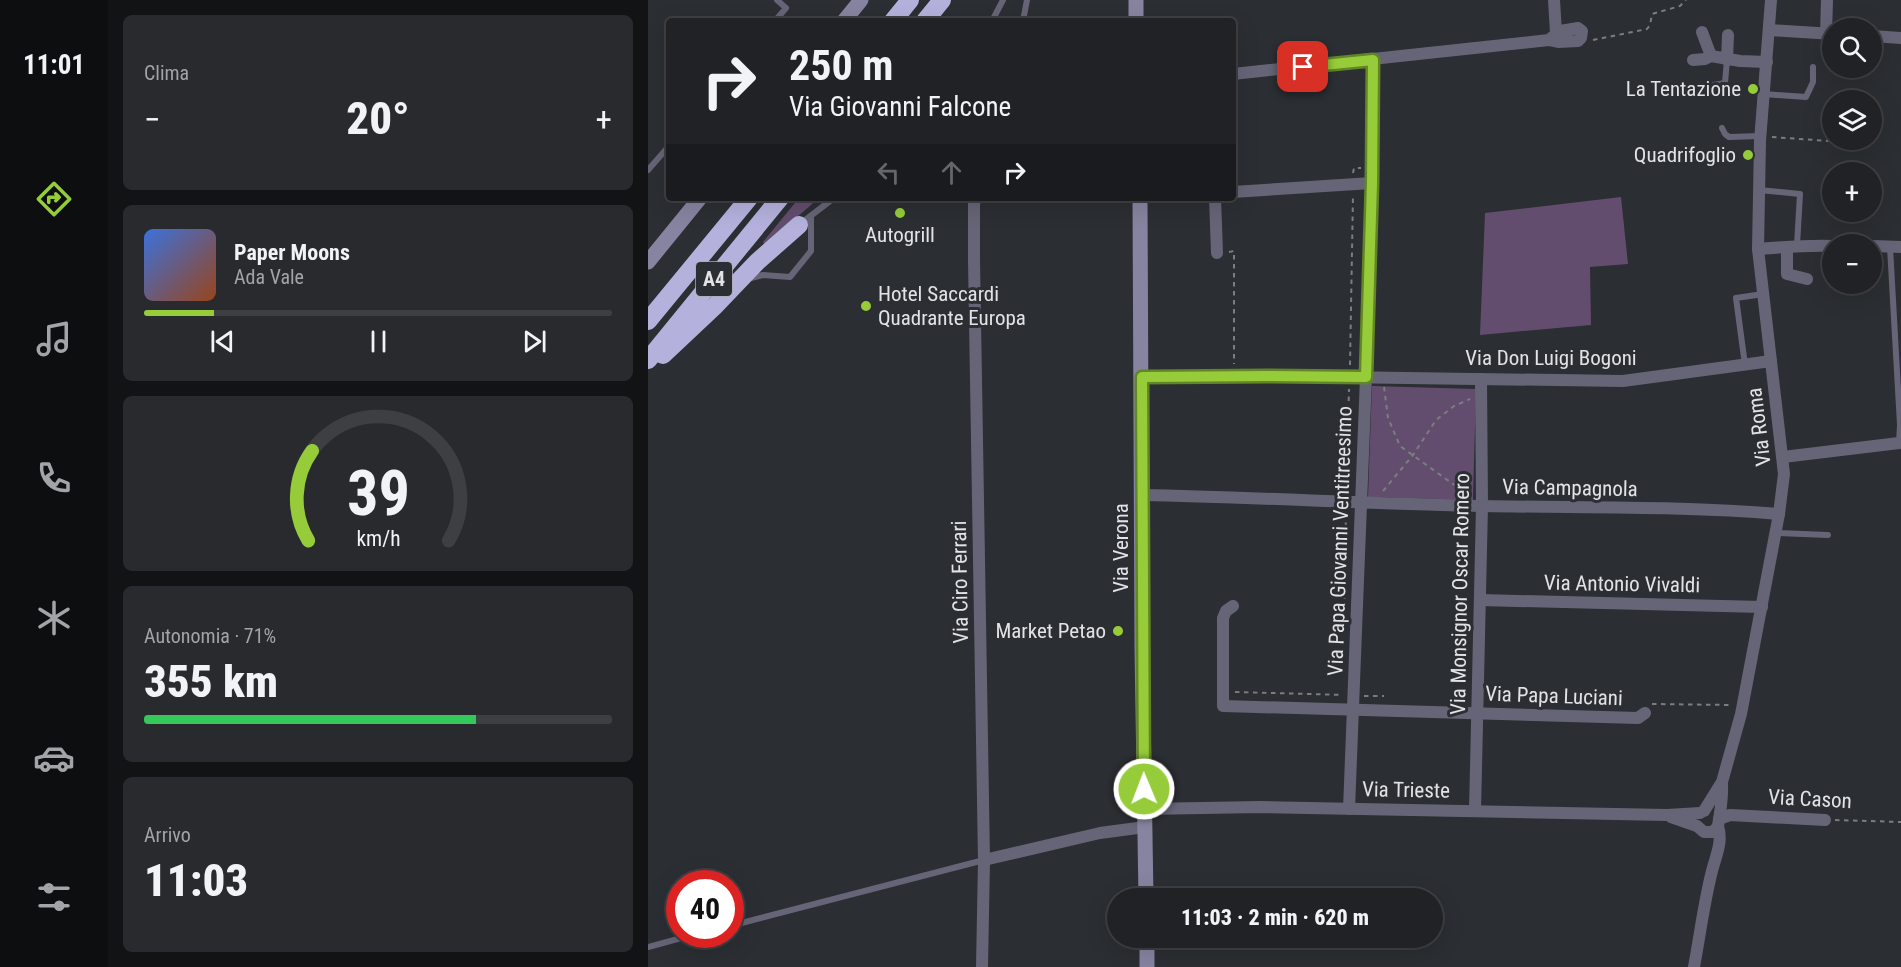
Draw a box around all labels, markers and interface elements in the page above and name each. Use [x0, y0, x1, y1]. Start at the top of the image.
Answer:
map controls [1822, 18, 1882, 294]
button: search [1822, 18, 1882, 78]
text: 250 m [789, 41, 894, 90]
pin [1277, 41, 1328, 92]
icon: right [690, 42, 768, 120]
text: 11:01 [23, 49, 85, 81]
icon: arrive [1286, 50, 1319, 83]
text: Clima [144, 61, 189, 85]
place label: La Tentazione [1626, 77, 1741, 101]
marker: La Tentazione [1746, 82, 1760, 96]
button: layers [1822, 90, 1882, 150]
text: Via Giovanni Falcone [789, 91, 1011, 123]
text: 20° [346, 92, 410, 145]
text: − [144, 100, 161, 139]
text: + [596, 100, 612, 139]
place label: Quadrifoglio [1634, 143, 1736, 167]
marker: Quadrifoglio [1741, 148, 1755, 162]
icon: left [872, 156, 905, 189]
icon: ahead [935, 156, 968, 189]
icon: right [998, 156, 1031, 189]
button: + [1822, 162, 1882, 222]
icon: directions [33, 178, 75, 220]
marker: Autogrill [893, 206, 907, 220]
place label: Autogrill [865, 223, 935, 247]
button: − [1822, 234, 1882, 294]
text: Paper Moons [234, 240, 350, 265]
road number: A4 [696, 262, 732, 296]
text: Ada Vale [234, 265, 304, 289]
place label: Hotel Saccardi Quadrante Europa [878, 282, 1026, 330]
marker: Hotel Saccardi Quadrante Europa [859, 299, 873, 313]
icon: music [33, 318, 75, 360]
icon: previous [206, 325, 239, 358]
icon: pause [362, 325, 395, 358]
icon: next [518, 325, 551, 358]
street label: Via Don Luigi Bogoni [1465, 346, 1637, 370]
street label: Via Roma [1742, 386, 1776, 468]
street label: Via Papa Giovanni Ventitreesimo [1323, 406, 1357, 676]
icon: phone [33, 457, 75, 499]
text: 39 [346, 457, 410, 530]
street label: Via Monsignor Oscar Romero [1446, 473, 1474, 715]
street label: Via Campagnola [1502, 475, 1638, 501]
street label: Via Verona [1109, 503, 1133, 593]
street label: Via Ciro Ferrari [947, 520, 973, 644]
text: km/h [356, 526, 400, 551]
street label: Via Antonio Vivaldi [1544, 571, 1700, 597]
icon: climate [33, 597, 75, 639]
place label: Market Petao [995, 619, 1106, 643]
text: Autonomia · 71% [144, 624, 276, 648]
marker: Market Petao [1111, 624, 1125, 638]
text: 355 km [144, 655, 278, 708]
street label: Via Papa Luciani [1485, 682, 1623, 710]
icon: car [33, 737, 75, 779]
position arrow [1112, 757, 1176, 821]
street label: Via Trieste [1362, 777, 1450, 803]
street label: Via Cason [1768, 785, 1852, 813]
text: Arrivo [144, 823, 191, 847]
text: 11:03 [144, 854, 248, 907]
speed limit sign: 40 [666, 870, 744, 948]
icon: filters [33, 876, 75, 918]
text: 11:03 · 2 min · 620 m [1181, 905, 1369, 930]

